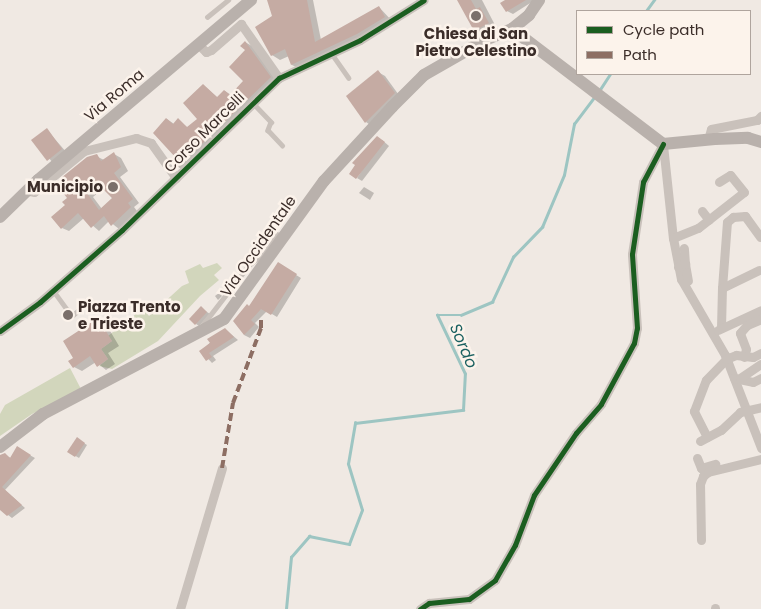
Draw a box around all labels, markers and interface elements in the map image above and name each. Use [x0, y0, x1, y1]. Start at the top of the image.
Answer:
marker: Chiesa di San Pietro Celestino [470, 10, 482, 22]
legend [576, 10, 751, 75]
text: Cycle path [623, 19, 704, 40]
place label: Chiesa di San Pietro Celestino [415, 24, 537, 59]
text: Path [623, 44, 657, 65]
street label: Via Roma [81, 65, 147, 125]
street label: Corso Marcelli [160, 88, 248, 176]
place label: Municipio [27, 178, 103, 196]
marker: Municipio [107, 181, 119, 193]
street label: Via Occidentale [216, 192, 300, 300]
place label: Piazza Trento e Trieste [78, 297, 180, 332]
marker: Piazza Trento e Trieste [62, 309, 74, 321]
water label: Sordo [445, 321, 481, 371]

